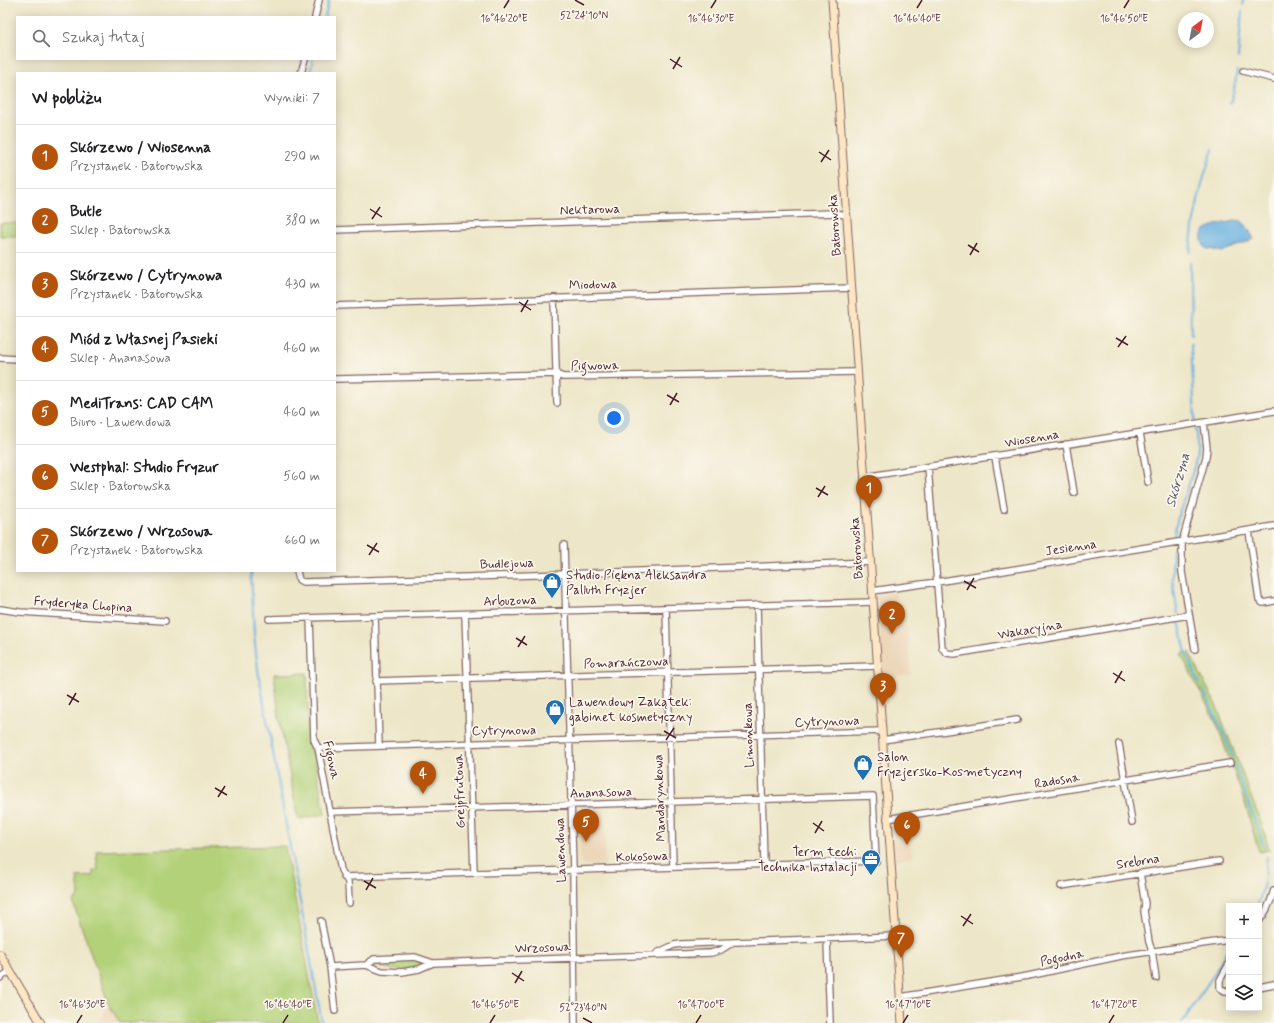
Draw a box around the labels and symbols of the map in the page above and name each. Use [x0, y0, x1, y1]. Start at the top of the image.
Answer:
text: 52°24'10"N [560, 9, 608, 23]
text: 16°46'20"E [481, 12, 528, 26]
text: 16°46'30"E [688, 12, 734, 26]
text: 16°46'40"E [893, 12, 941, 26]
text: 16°46'50"E [1100, 12, 1148, 26]
north arrow [1178, 12, 1214, 48]
street label: Batorowska [824, 193, 846, 257]
street label: Nektarowa [560, 200, 621, 220]
street label: Miodowa [569, 276, 618, 294]
street label: Pigwowa [571, 357, 620, 377]
your location [604, 408, 624, 428]
street label: Wiosenna [1003, 426, 1061, 452]
water label: Skórzyna [1162, 451, 1194, 509]
pin: 1 [856, 475, 882, 508]
street label: Batorowska [846, 516, 868, 580]
street label: Jesienna [1044, 535, 1098, 560]
street label: Budlejowa [480, 555, 535, 573]
place label: Studio Piękna Aleksandra Palluth Fryzjer [566, 567, 707, 599]
shop icon: Studio Piękna Aleksandra Palluth Fryzjer [541, 571, 563, 599]
street label: Arbuzowa [483, 592, 537, 610]
street label: Fryderyka Chopina [33, 593, 133, 617]
pin: 2 [879, 601, 905, 634]
street label: Wakacyjna [996, 616, 1064, 644]
street label: Pomarańczowa [583, 653, 669, 673]
pin: 3 [870, 673, 896, 706]
place label: Lawendowy Zakątek: gabinet kosmetyczny [569, 694, 692, 726]
shop icon: Lawendowy Zakątek: gabinet kosmetyczny [544, 698, 566, 726]
street label: Limonkowa [739, 702, 759, 768]
street label: Cytrynowa [794, 712, 860, 732]
street label: Cytrynowa [471, 722, 537, 740]
street label: Figowa [316, 739, 344, 782]
place label: Salon Fryzjersko-Kosmetyczny [877, 749, 1022, 781]
street label: Grejpfrutowa [450, 753, 470, 829]
shop icon: Salon Fryzjersko-Kosmetyczny [852, 753, 874, 781]
street label: Mandarynkowa [650, 754, 670, 842]
pin: 4 [410, 761, 436, 794]
street label: Radosna [1033, 769, 1081, 793]
street label: Ananasowa [570, 783, 632, 803]
pin: 5 [573, 809, 599, 842]
pin: 6 [894, 812, 920, 845]
street label: Lawendowa [551, 817, 571, 883]
place label: Term tech: Technika Instalacji [758, 844, 857, 876]
street label: Kokosowa [615, 848, 669, 866]
office icon: Term tech: Technika Instalacji [860, 848, 882, 876]
street label: Srebrna [1115, 850, 1161, 874]
pin: 7 [888, 925, 914, 958]
street label: Wrzosowa [515, 939, 571, 957]
street label: Pogodna [1039, 945, 1086, 973]
text: 16°46'30"E [59, 998, 105, 1012]
text: 16°46'40"E [264, 998, 312, 1012]
text: 16°46'50"E [471, 998, 519, 1012]
text: 16°47'00"E [677, 998, 725, 1012]
text: 16°47'10"E [885, 998, 931, 1012]
text: 16°47'20"E [1091, 998, 1137, 1012]
text: 52°23'40"N [559, 1001, 607, 1015]

